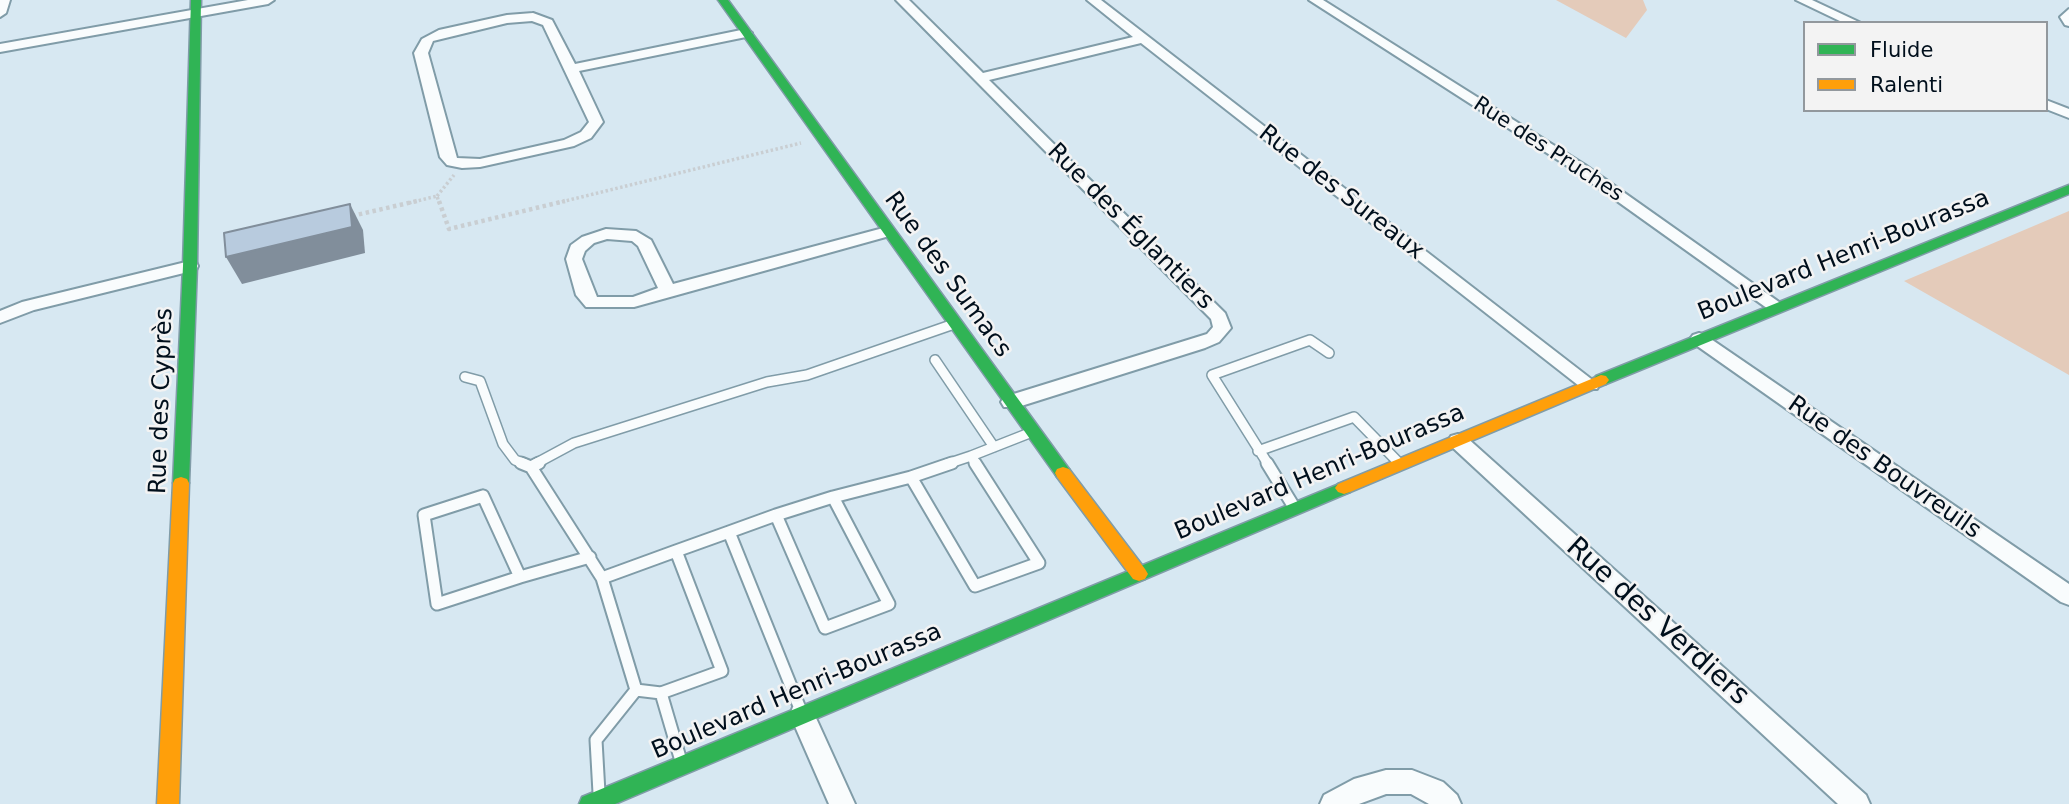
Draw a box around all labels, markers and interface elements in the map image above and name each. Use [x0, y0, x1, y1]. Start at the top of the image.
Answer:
legend [1803, 21, 2048, 112]
text: Fluide [1870, 38, 1933, 62]
text: Ralenti [1870, 73, 1943, 97]
street label: Rue des Pruches [1468, 92, 1628, 208]
street label: Rue des Sureaux [1253, 119, 1429, 267]
street label: Rue des Églantiers [1041, 138, 1219, 316]
street label: Boulevard Henri-Bourassa [1694, 184, 1994, 328]
street label: Rue des Sumacs [877, 187, 1017, 363]
street label: Rue des Cyprès [144, 307, 180, 495]
street label: Rue des Bouvreuils [1782, 391, 1986, 545]
street label: Boulevard Henri-Bourassa [1171, 399, 1469, 547]
street label: Rue des Verdiers [1559, 531, 1755, 713]
street label: Boulevard Henri-Bourassa [648, 618, 946, 766]

